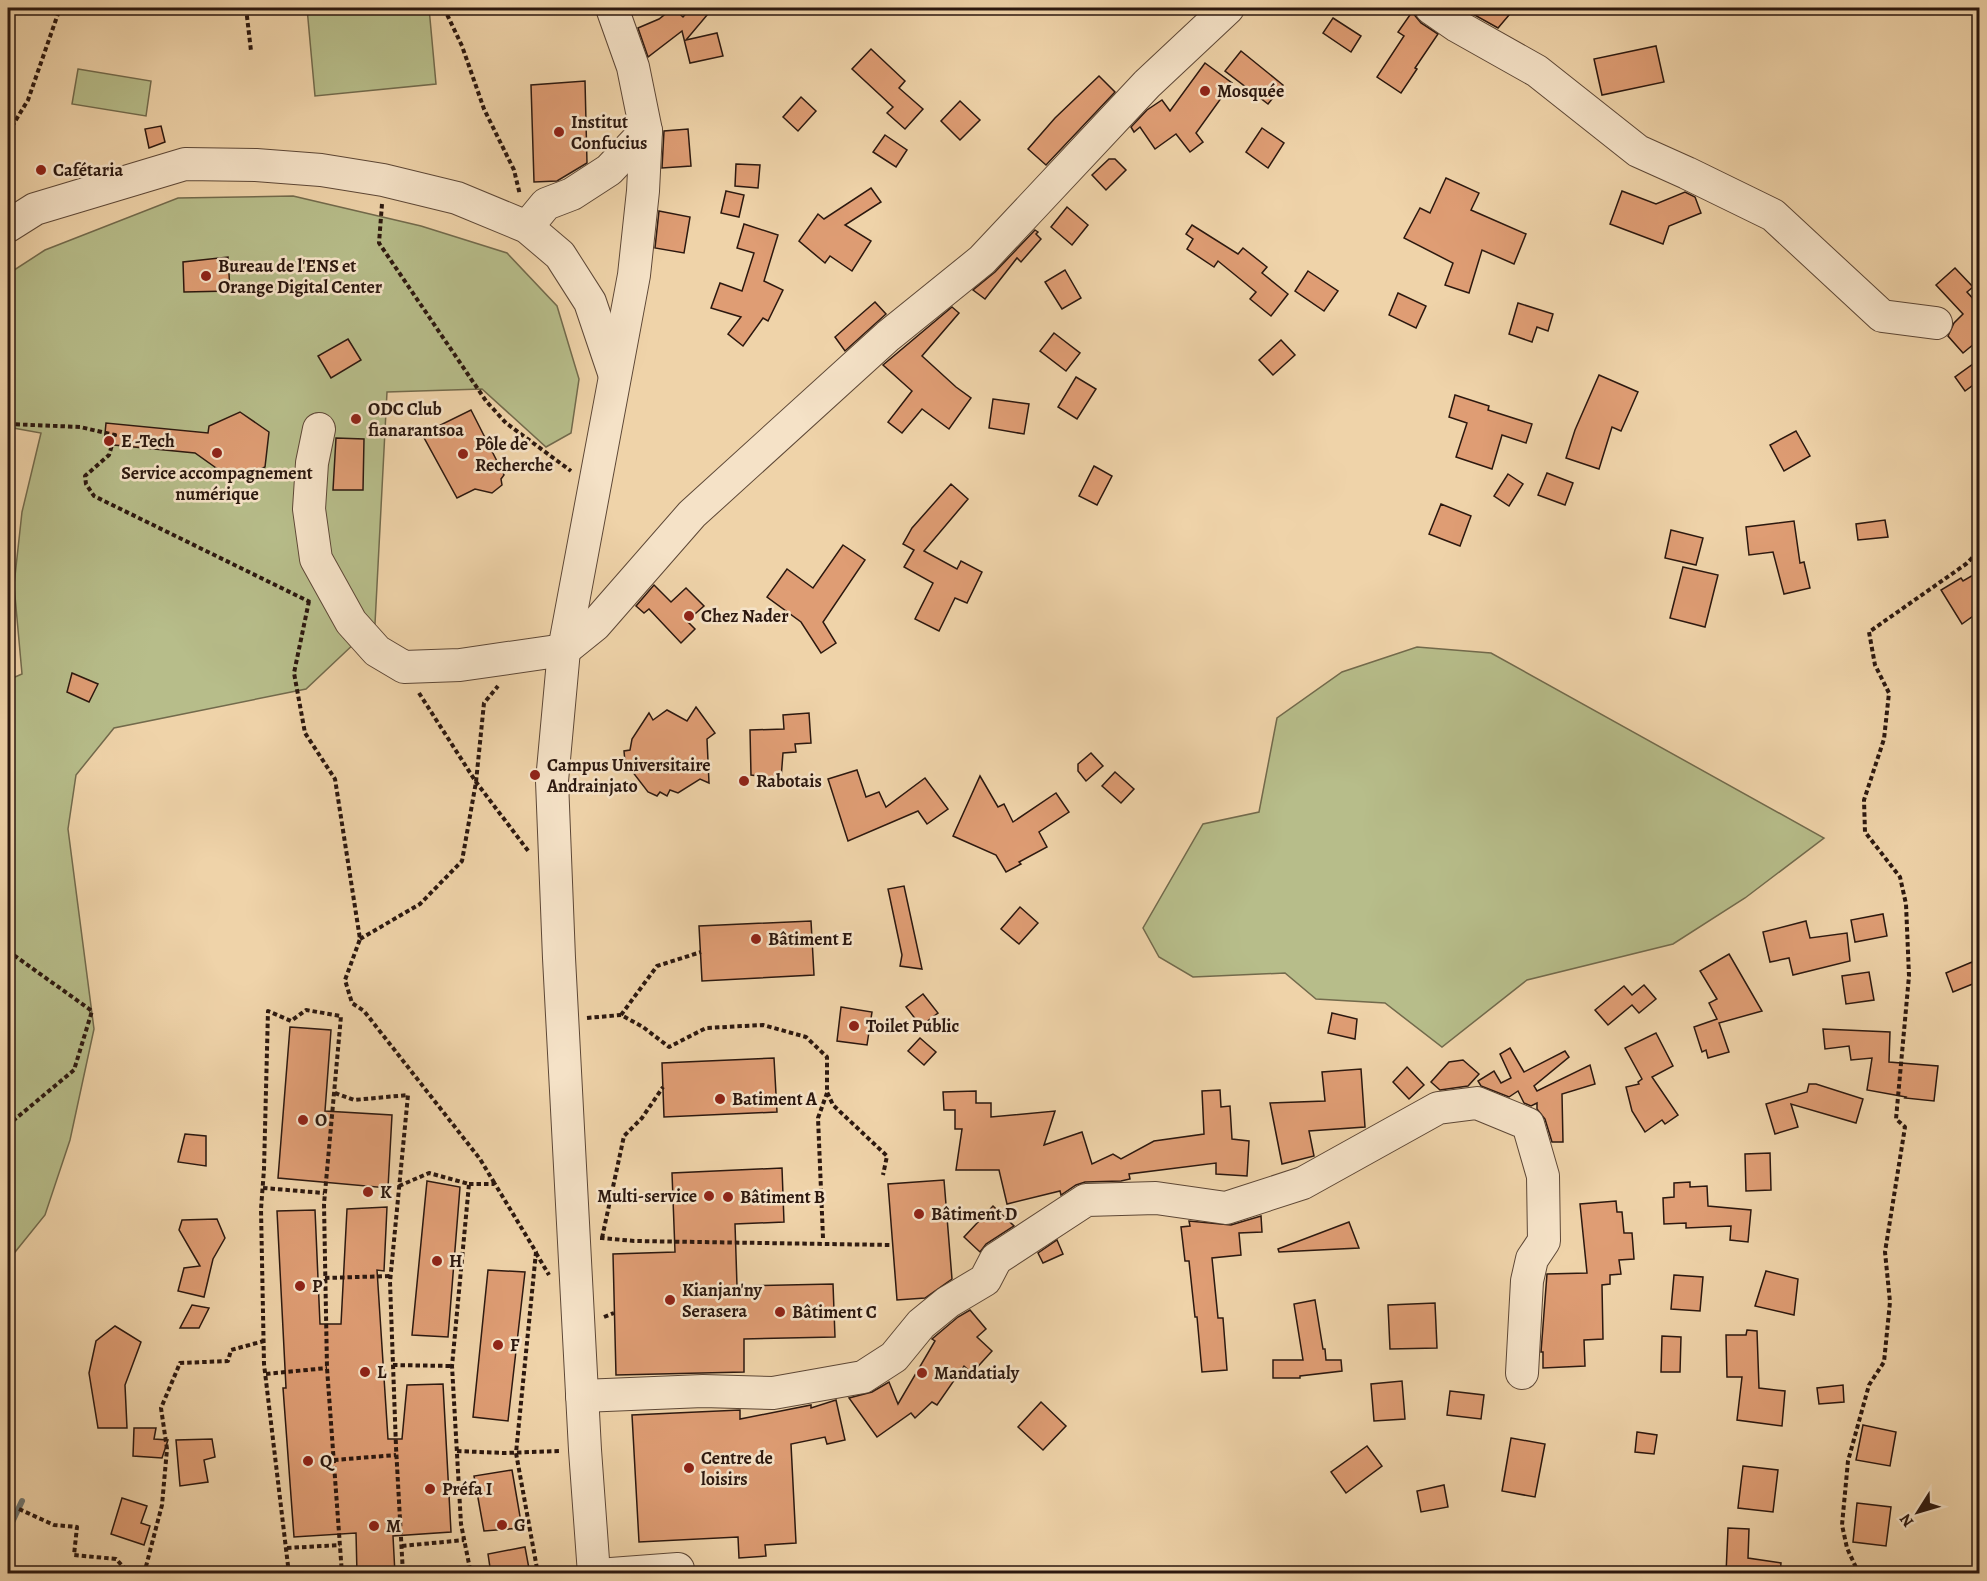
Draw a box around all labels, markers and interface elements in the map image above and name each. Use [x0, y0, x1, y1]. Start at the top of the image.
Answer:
place label: Mosquée [1217, 79, 1284, 103]
marker: Mosquée [1198, 84, 1212, 98]
place label: Institut Confucius [571, 110, 647, 155]
marker: Institut Confucius [552, 125, 566, 139]
place label: Cafétaria [53, 158, 123, 182]
marker: Cafétaria [34, 163, 48, 177]
place label: Bureau de l'ENS et Orange Digital Center [218, 254, 383, 299]
marker: Bureau de l'ENS et Orange Digital Center [199, 269, 213, 283]
place label: ODC Club fianarantsoa [368, 397, 464, 442]
marker: ODC Club fianarantsoa [349, 412, 363, 426]
place label: E -Tech [121, 429, 175, 453]
place label: Pôle de Recherche [475, 432, 553, 477]
marker: E -Tech [102, 434, 116, 448]
marker: Service accompagnement numérique [210, 446, 224, 460]
marker: Pôle de Recherche [456, 447, 470, 461]
place label: Service accompagnement numérique [121, 461, 313, 506]
place label: Chez Nader [701, 604, 789, 628]
marker: Chez Nader [682, 609, 696, 623]
place label: Campus Universitaire Andrainjato [546, 753, 711, 798]
marker: Campus Universitaire Andrainjato [528, 768, 542, 782]
place label: Rabotais [756, 769, 822, 793]
marker: Rabotais [737, 774, 751, 788]
place label: Bâtiment E [768, 927, 853, 951]
marker: Bâtiment E [749, 932, 763, 946]
place label: Toilet Public [866, 1014, 959, 1038]
marker: Toilet Public [847, 1019, 861, 1033]
place label: Batiment A [732, 1087, 818, 1111]
marker: Batiment A [713, 1092, 727, 1106]
place label: O [315, 1108, 327, 1132]
marker: O [296, 1113, 310, 1127]
place label: K [380, 1180, 392, 1204]
place label: Multi-service [597, 1184, 697, 1208]
marker: K [361, 1185, 375, 1199]
place label: Bâtiment B [740, 1185, 825, 1209]
marker: Multi-service [702, 1189, 716, 1203]
marker: Bâtiment B [721, 1190, 735, 1204]
place label: Bâtiment D [931, 1202, 1017, 1226]
marker: Bâtiment D [912, 1207, 926, 1221]
place label: H [449, 1249, 462, 1273]
marker: H [430, 1254, 444, 1268]
place label: P [312, 1274, 323, 1298]
place label: Kianjan'ny Serasera [682, 1278, 763, 1323]
marker: P [293, 1279, 307, 1293]
marker: Kianjan'ny Serasera [663, 1293, 677, 1307]
place label: Bâtiment C [792, 1300, 877, 1324]
marker: Bâtiment C [773, 1305, 787, 1319]
place label: F [510, 1333, 520, 1357]
marker: F [491, 1338, 505, 1352]
place label: L [377, 1360, 387, 1384]
place label: Mandatialy [934, 1361, 1020, 1385]
marker: L [358, 1365, 372, 1379]
marker: Mandatialy [915, 1366, 929, 1380]
place label: Centre de loisirs [701, 1446, 773, 1491]
place label: Q [320, 1449, 335, 1473]
marker: Q [301, 1454, 315, 1468]
marker: Centre de loisirs [682, 1461, 696, 1475]
place label: Préfa I [442, 1477, 492, 1501]
marker: Préfa I [423, 1482, 437, 1496]
north arrow [1888, 1482, 1948, 1542]
text: N [1894, 1509, 1919, 1532]
place label: G [514, 1513, 526, 1537]
place label: M [386, 1514, 401, 1538]
marker: G [495, 1518, 509, 1532]
marker: M [367, 1519, 381, 1533]

